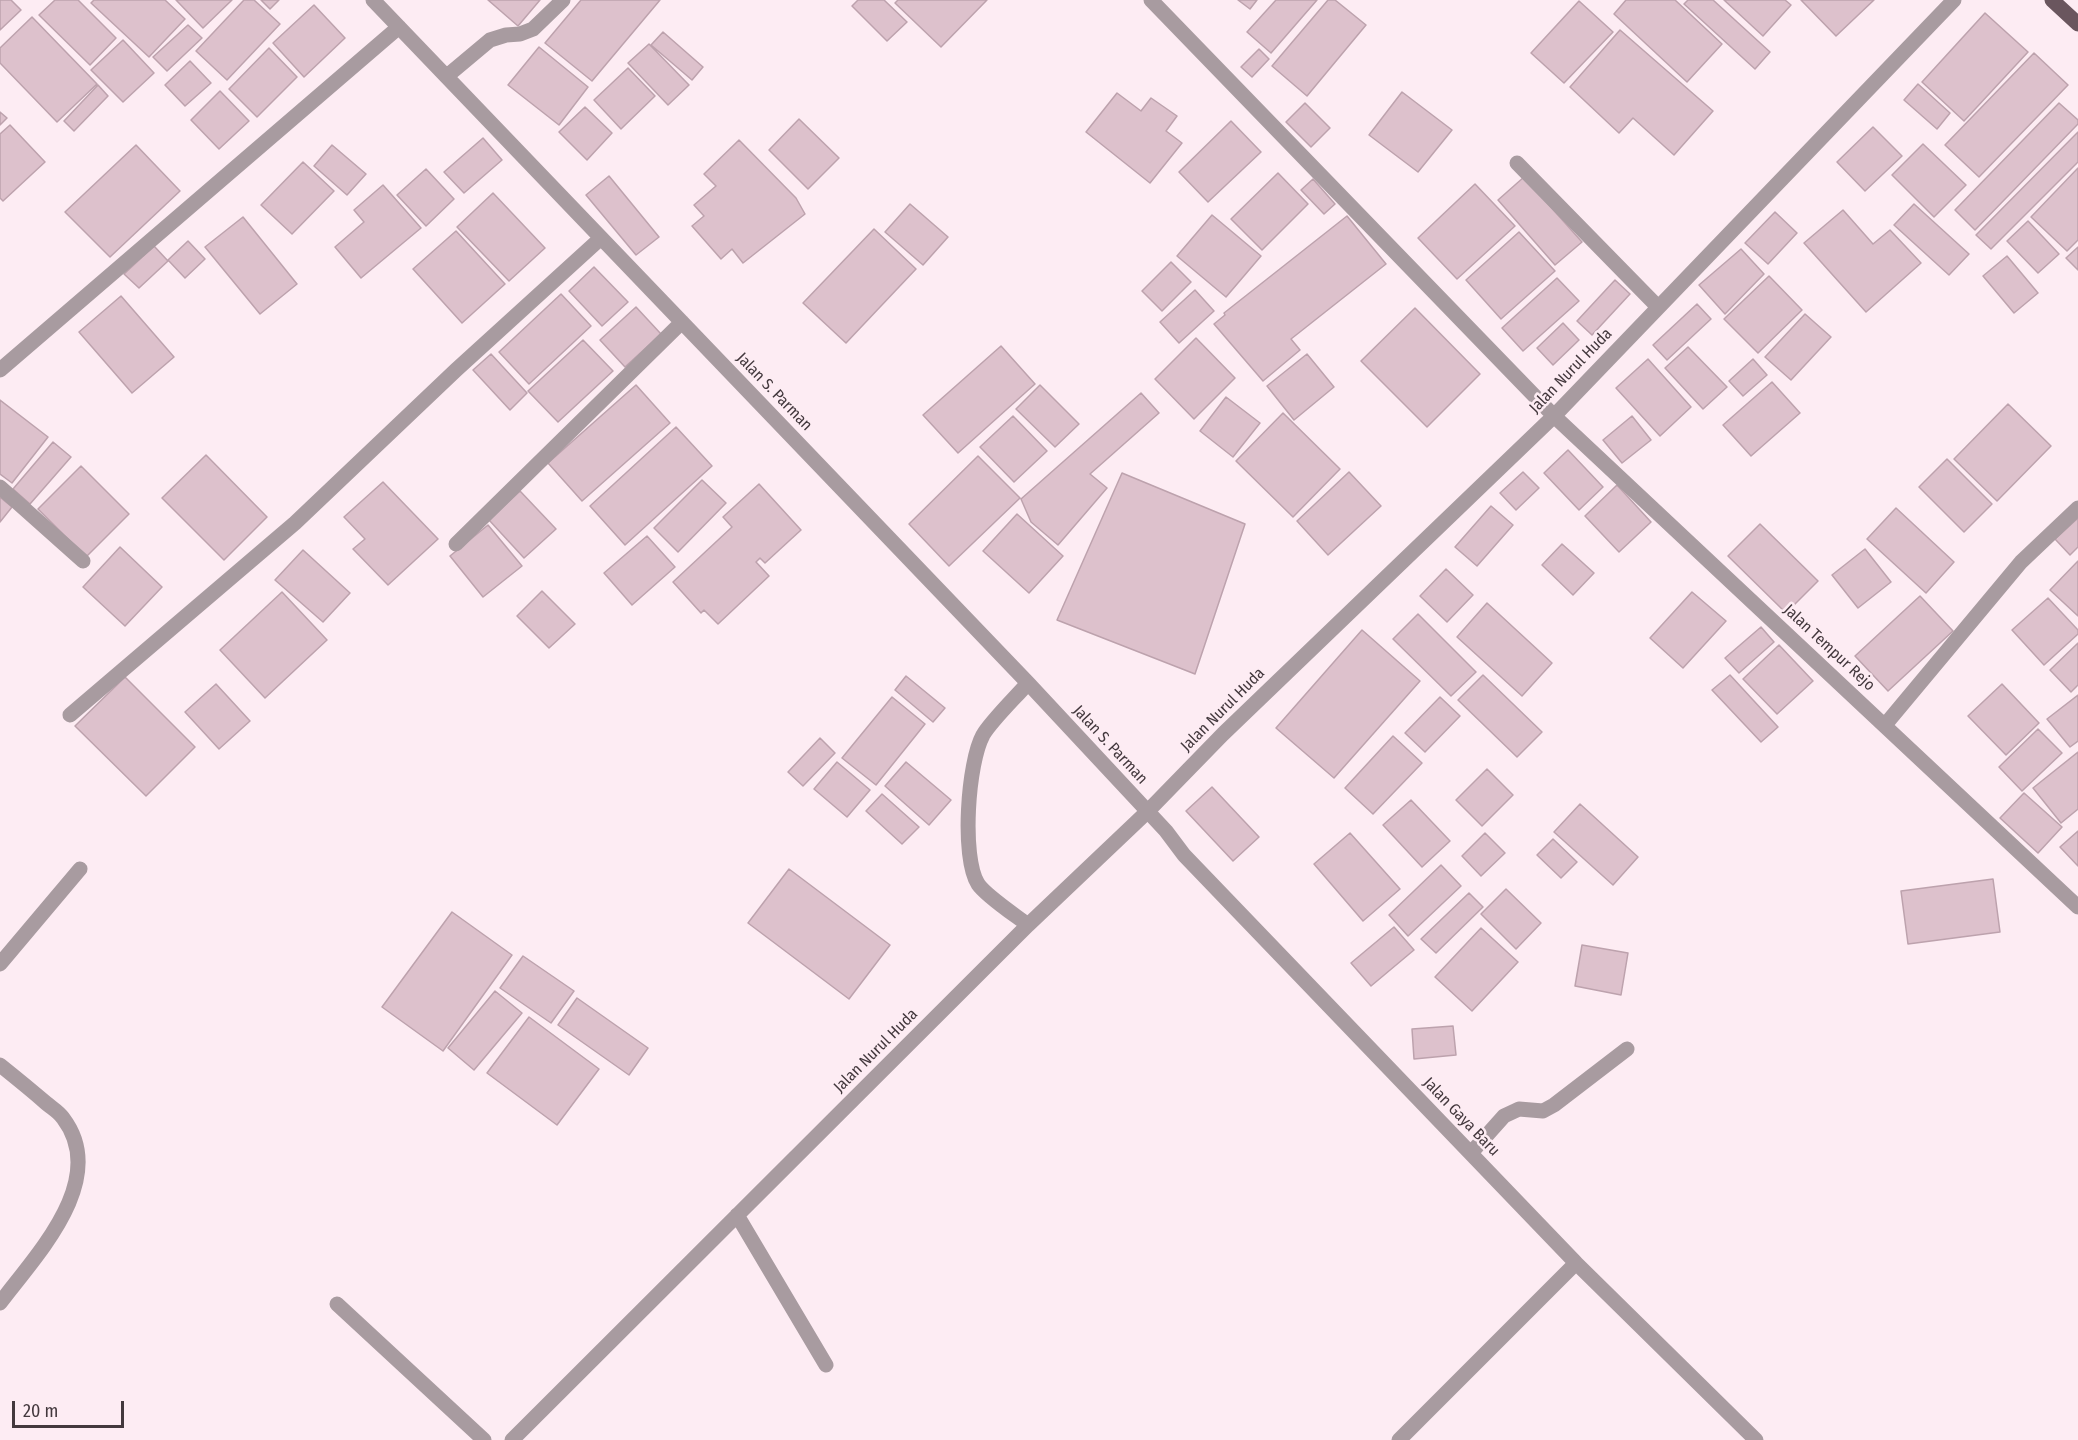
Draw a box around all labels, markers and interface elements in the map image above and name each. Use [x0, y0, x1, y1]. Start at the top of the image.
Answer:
street label: Jalan Nurul Huda [1526, 325, 1616, 417]
street label: Jalan S. Parman [732, 349, 816, 435]
street label: Jalan Tempur Rejo [1779, 601, 1879, 695]
street label: Jalan Nurul Huda [1177, 664, 1269, 756]
street label: Jalan S. Parman [1069, 702, 1151, 788]
street label: Jalan Nurul Huda [830, 1005, 922, 1097]
street label: Jalan Gaya Baru [1419, 1074, 1503, 1160]
scale bar [15, 1389, 128, 1427]
text: 20 m [23, 1400, 58, 1422]

